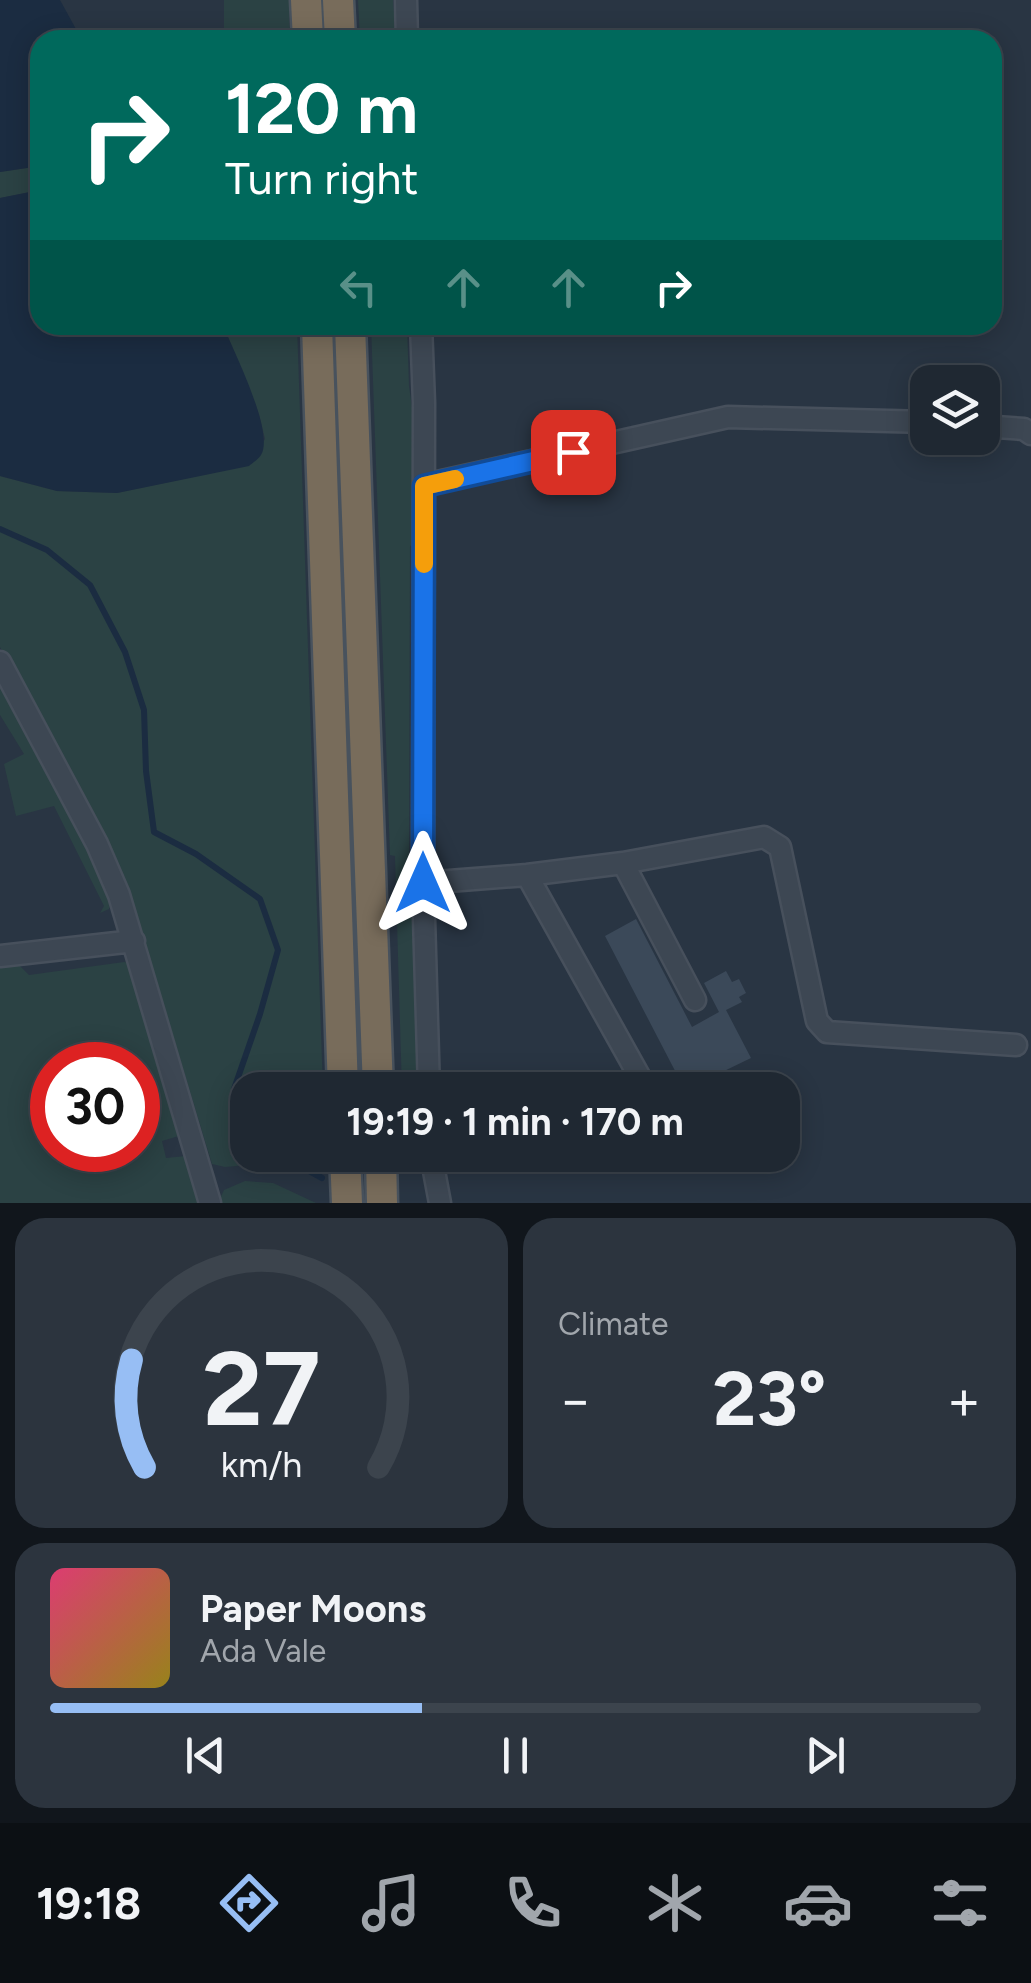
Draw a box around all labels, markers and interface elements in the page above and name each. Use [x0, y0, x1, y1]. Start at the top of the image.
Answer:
text: 120 m [225, 66, 418, 151]
icon: right [60, 70, 190, 200]
text: Turn right [225, 151, 418, 205]
icon: left [331, 260, 386, 315]
icon: ahead [436, 260, 491, 315]
icon: ahead [541, 260, 596, 315]
icon: right [646, 260, 701, 315]
map controls [910, 365, 1000, 455]
button: layers [910, 365, 1000, 455]
pin [531, 410, 616, 495]
icon: arrive [546, 425, 601, 480]
position arrow [371, 831, 475, 935]
speed limit sign: 30 [30, 1042, 160, 1172]
text: 19:19 · 1 min · 170 m [346, 1099, 684, 1145]
text: Climate [558, 1305, 669, 1343]
text: 27 [202, 1326, 321, 1451]
text: 23° [713, 1354, 826, 1444]
text: − [558, 1367, 592, 1433]
text: + [947, 1367, 981, 1433]
text: km/h [221, 1443, 302, 1486]
text: Paper Moons [200, 1586, 426, 1632]
text: Ada Vale [200, 1632, 326, 1670]
icon: previous [178, 1728, 233, 1783]
icon: pause [488, 1728, 543, 1783]
icon: next [798, 1728, 853, 1783]
icon: directions [214, 1868, 284, 1938]
icon: music [356, 1868, 426, 1938]
icon: phone [498, 1868, 568, 1938]
icon: climate [640, 1868, 710, 1938]
icon: car [783, 1868, 853, 1938]
icon: filters [925, 1868, 995, 1938]
text: 19:18 [36, 1876, 141, 1930]

